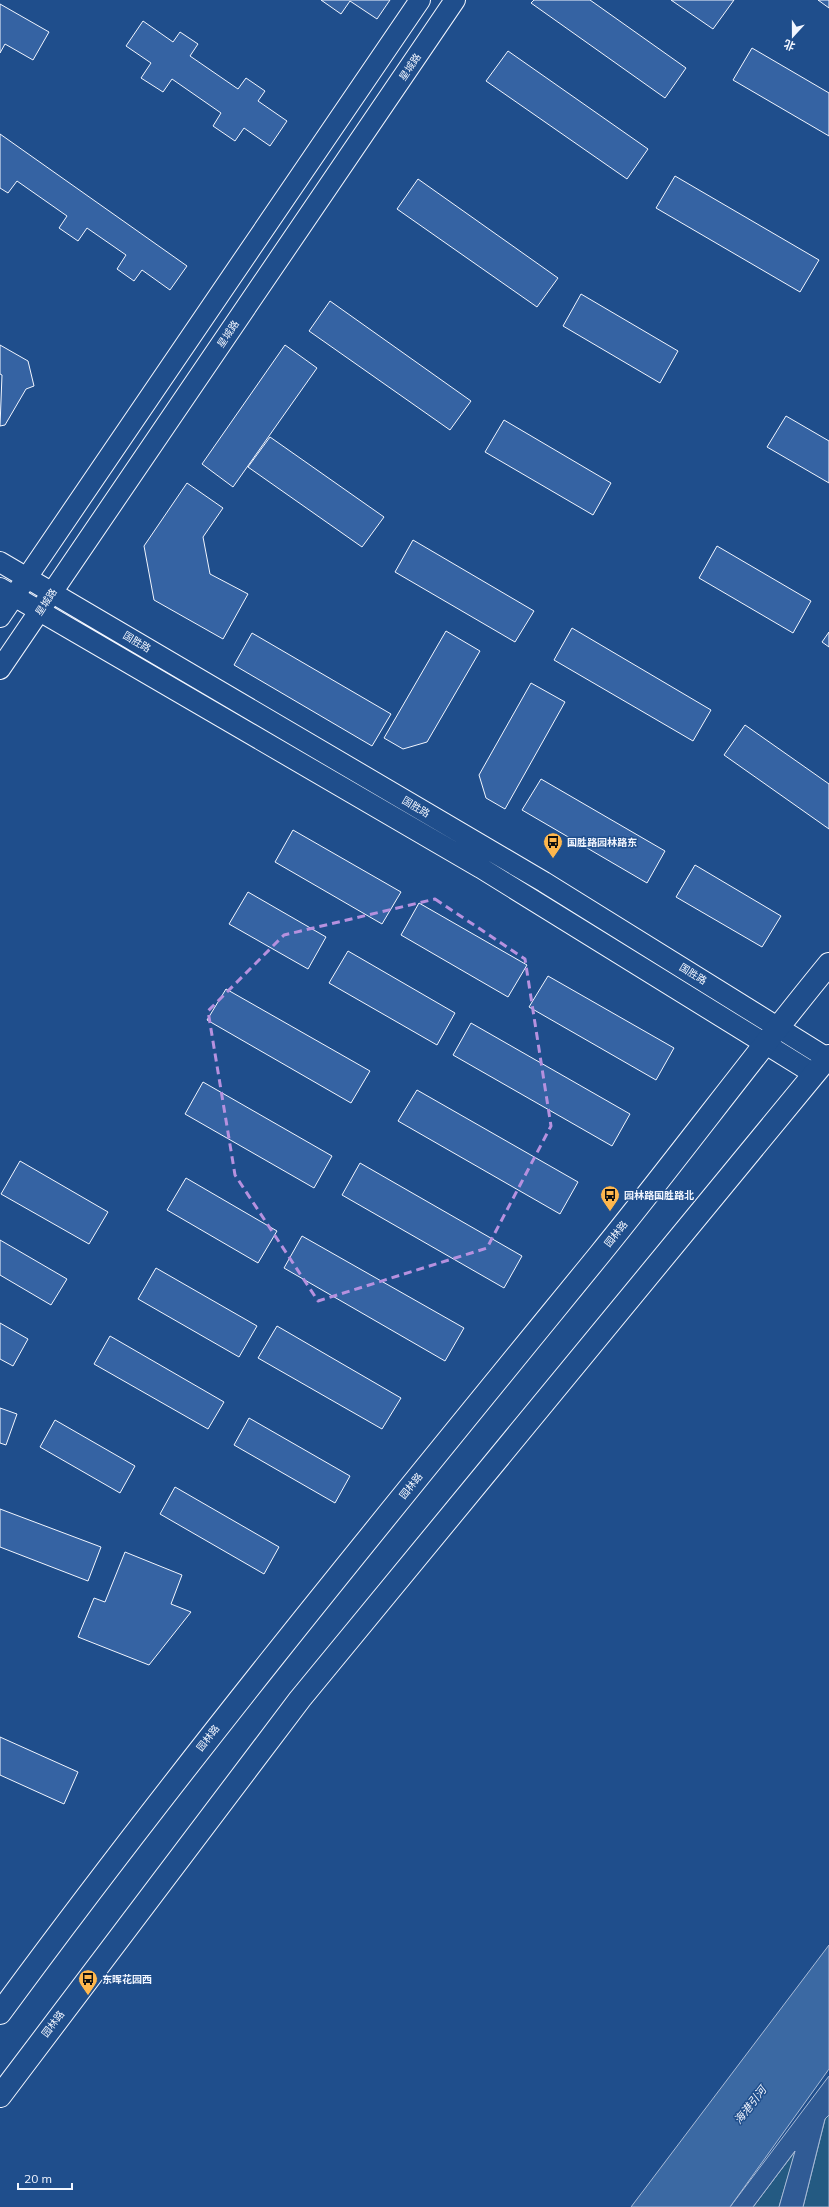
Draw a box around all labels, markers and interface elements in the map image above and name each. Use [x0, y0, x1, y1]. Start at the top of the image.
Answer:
north arrow [773, 16, 813, 56]
text: 北 [782, 37, 797, 54]
street label: 星城路 [396, 51, 424, 83]
street label: 星城路 [214, 318, 242, 350]
street label: 星城路 [32, 586, 60, 618]
street label: 国胜路 [121, 629, 153, 655]
street label: 国胜路 [400, 794, 432, 820]
bus stop icon: 国胜路园林路东 [542, 831, 564, 859]
place label: 国胜路园林路东 [567, 836, 637, 849]
street label: 国胜路 [677, 961, 709, 987]
bus stop icon: 园林路国胜路北 [599, 1184, 621, 1212]
place label: 园林路国胜路北 [624, 1189, 694, 1202]
street label: 园林路 [602, 1218, 630, 1250]
street label: 园林路 [397, 1470, 425, 1502]
street label: 园林路 [194, 1722, 222, 1754]
bus stop icon: 东晖花园西 [77, 1968, 99, 1996]
place label: 东晖花园西 [102, 1973, 152, 1986]
street label: 园林路 [39, 2008, 67, 2040]
water label: 海港引河 [731, 2082, 770, 2127]
scale bar [18, 2165, 72, 2191]
text: 20 m [24, 2171, 52, 2186]

